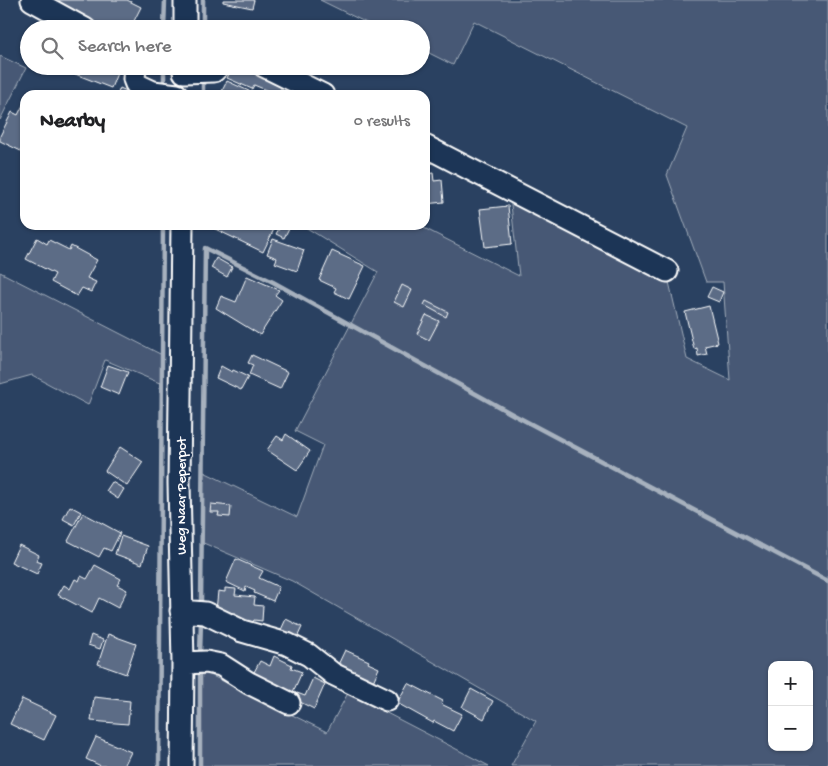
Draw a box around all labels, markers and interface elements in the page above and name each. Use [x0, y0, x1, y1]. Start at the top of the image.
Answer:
search box [20, 20, 430, 75]
icon: search [38, 34, 66, 62]
text: Search here [78, 36, 172, 59]
text: Nearby [40, 110, 105, 135]
text: 0 results [354, 113, 410, 132]
street label: Weg Naar Peperpot [174, 436, 191, 555]
map controls [768, 661, 813, 751]
button: + [768, 661, 813, 706]
button: − [768, 706, 813, 751]

